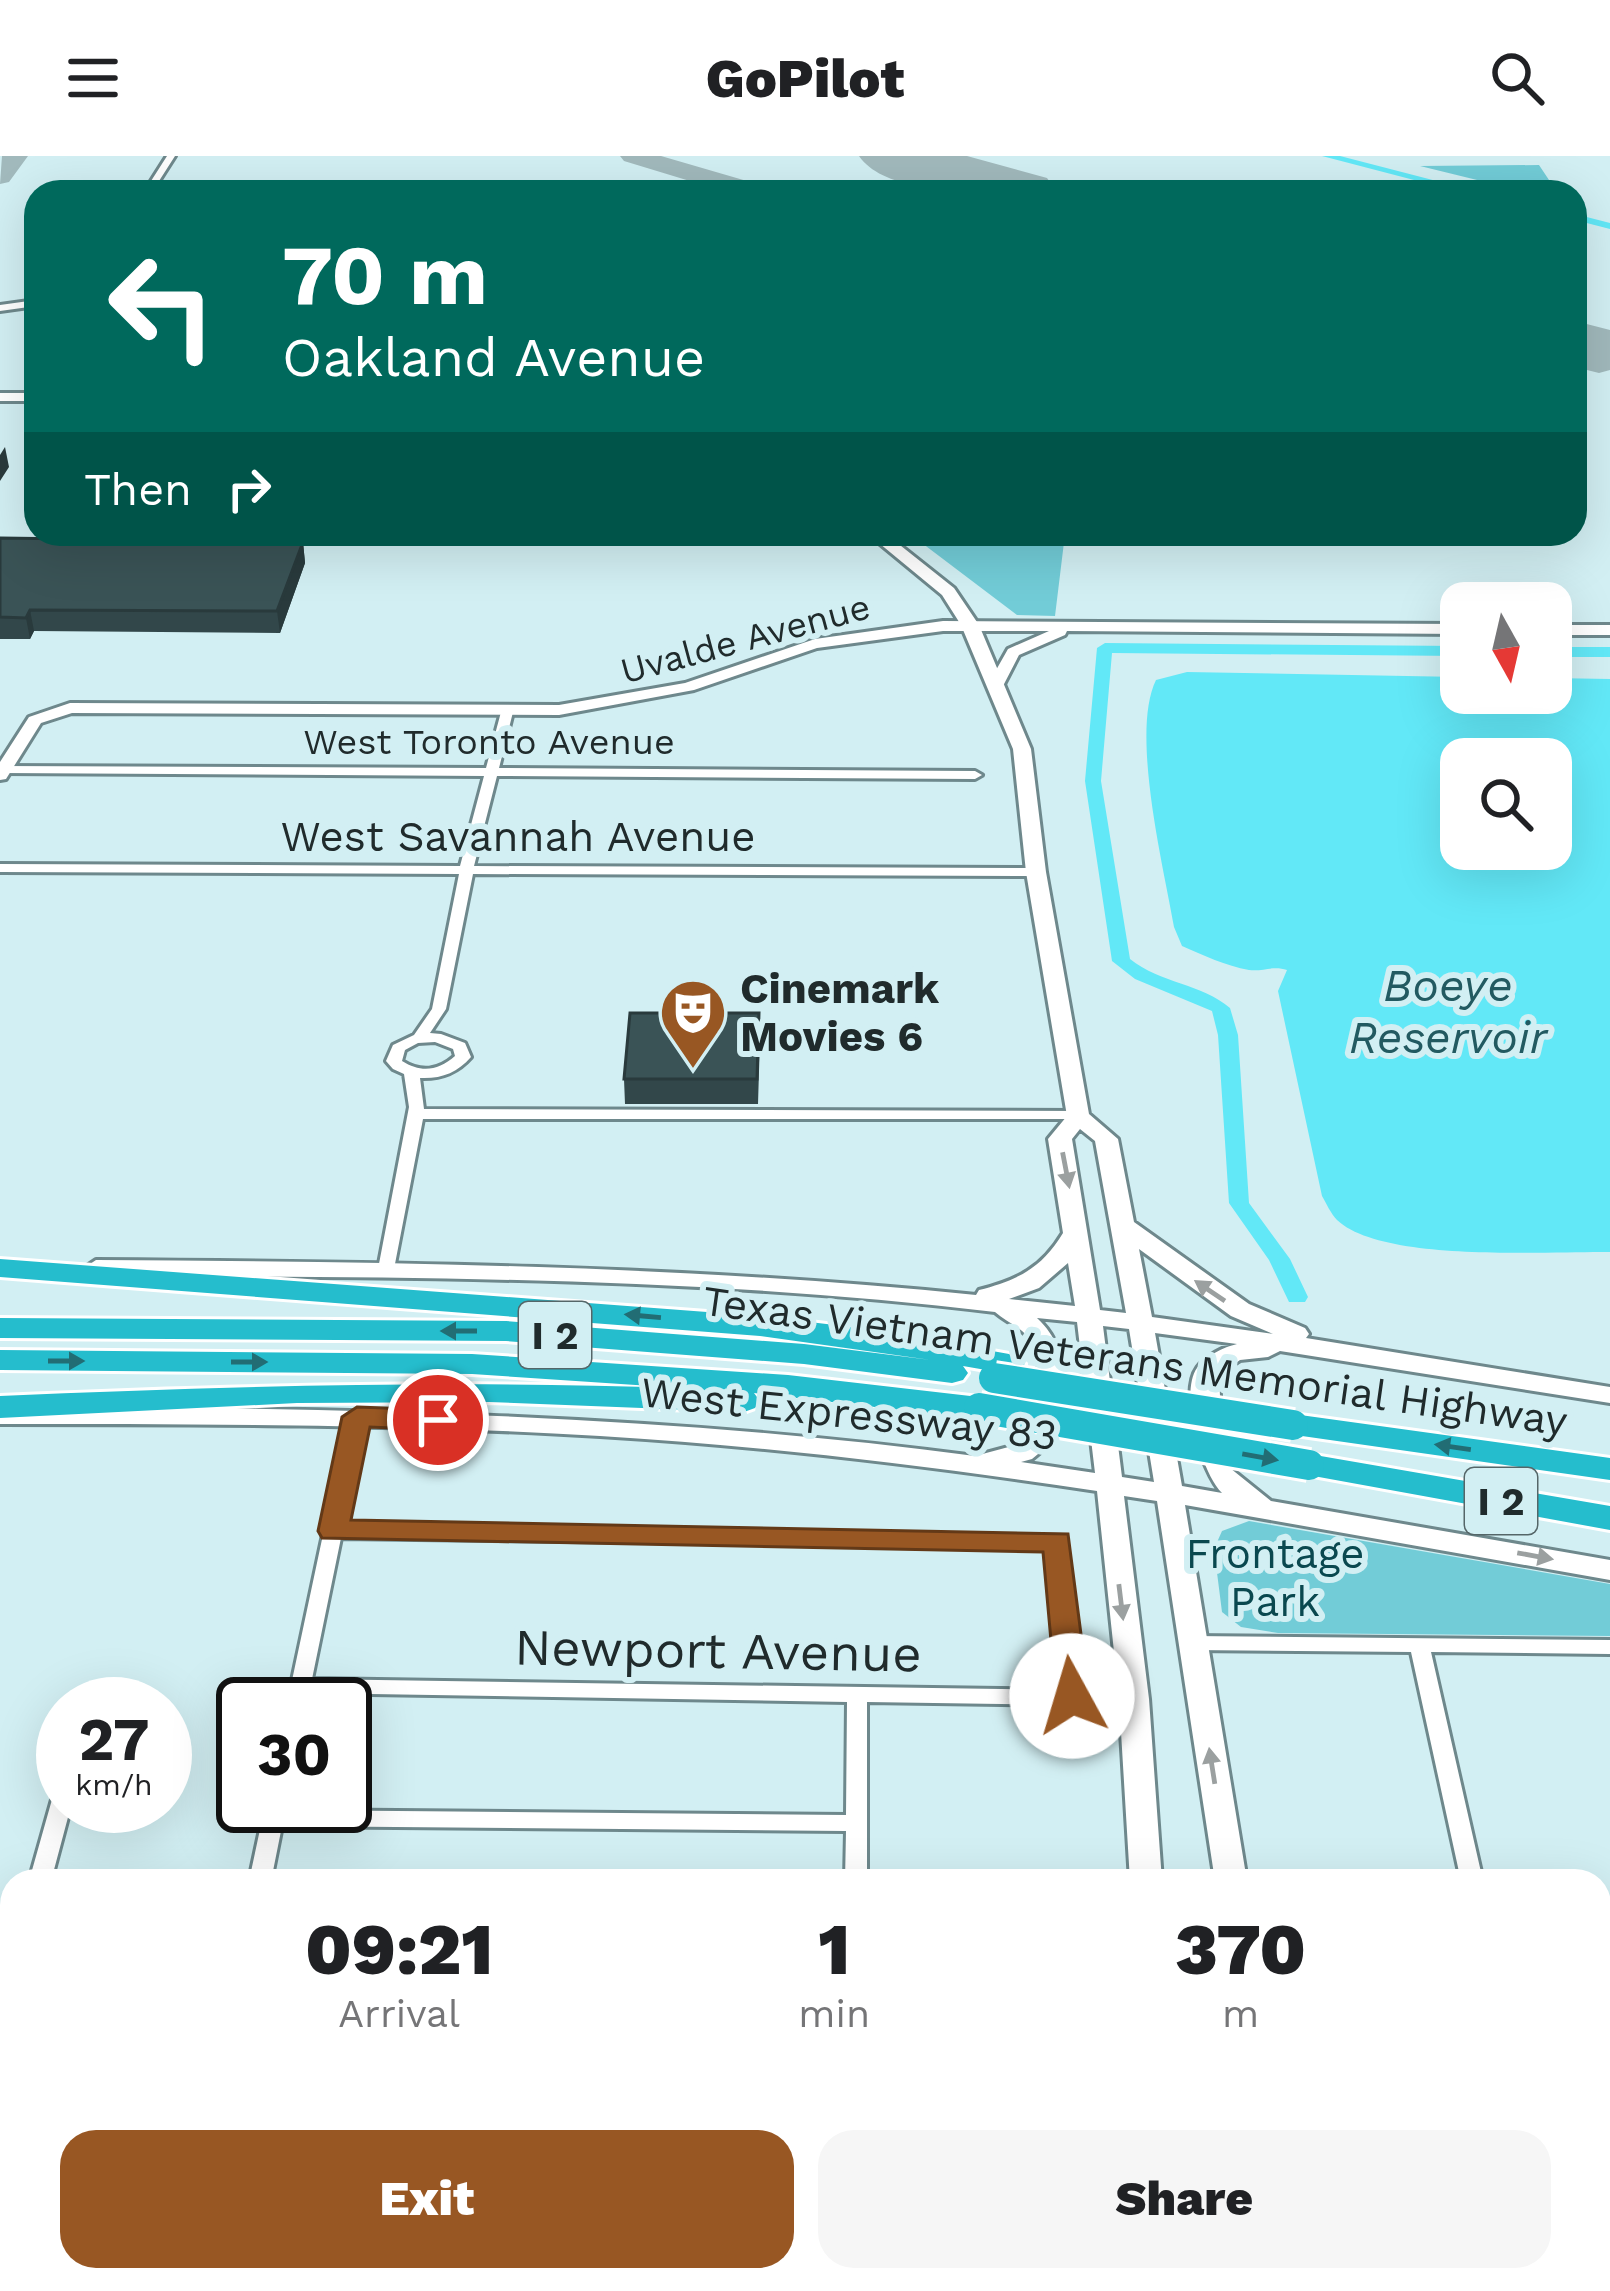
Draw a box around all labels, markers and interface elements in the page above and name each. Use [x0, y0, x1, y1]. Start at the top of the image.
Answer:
icon: menu [60, 45, 126, 111]
icon: search [1484, 45, 1550, 111]
text: GoPilot [706, 47, 904, 110]
text: 70 m [282, 226, 488, 324]
icon: left [84, 228, 240, 384]
text: Oakland Avenue [282, 326, 705, 389]
icon: right [216, 456, 282, 522]
text: Then [84, 463, 192, 516]
north arrow [1440, 582, 1572, 714]
map controls [1440, 582, 1572, 870]
street label: Uvalde Avenue [616, 585, 875, 692]
street label: West Toronto Avenue [303, 721, 675, 763]
button: search [1440, 738, 1572, 870]
street label: West Savannah Avenue [281, 812, 755, 861]
water label: Boeye Reservoir [1349, 959, 1549, 1064]
place label: Cinemark Movies 6 [740, 964, 940, 1061]
theatre icon: Cinemark Movies 6 [658, 977, 728, 1071]
one-way arrow [1057, 1152, 1076, 1189]
street label: Texas Vietnam Veterans Memorial Highway [700, 1276, 1571, 1446]
one-way arrow [1193, 1280, 1226, 1302]
road number: I 2 [519, 1302, 591, 1368]
one-way arrow [624, 1306, 661, 1325]
one-way arrow [439, 1321, 477, 1341]
one-way arrow [48, 1351, 86, 1370]
one-way arrow [231, 1352, 269, 1372]
street label: West Expressway 83 [638, 1367, 1059, 1460]
pin [387, 1369, 489, 1471]
icon: arrive [405, 1387, 471, 1453]
one-way arrow [1433, 1437, 1471, 1456]
one-way arrow [1242, 1447, 1279, 1466]
road number: I 2 [1465, 1468, 1537, 1534]
park label: Frontage Park [1185, 1529, 1365, 1626]
one-way arrow [1517, 1547, 1554, 1566]
one-way arrow [1112, 1583, 1131, 1621]
street label: Newport Avenue [514, 1617, 922, 1684]
position arrow [1009, 1633, 1135, 1759]
speed limit sign: 30 [216, 1677, 372, 1833]
text: 27 [78, 1704, 150, 1775]
one-way arrow [1202, 1746, 1220, 1784]
text: km/h [75, 1767, 153, 1802]
text: 09:21 [305, 1907, 493, 1991]
text: 1 [818, 1907, 850, 1991]
text: 370 [1175, 1907, 1306, 1991]
text: Arrival [338, 1991, 460, 2036]
text: min [798, 1991, 870, 2036]
text: m [1222, 1991, 1259, 2036]
button: Exit [60, 2130, 794, 2268]
button: Share [818, 2130, 1551, 2268]

